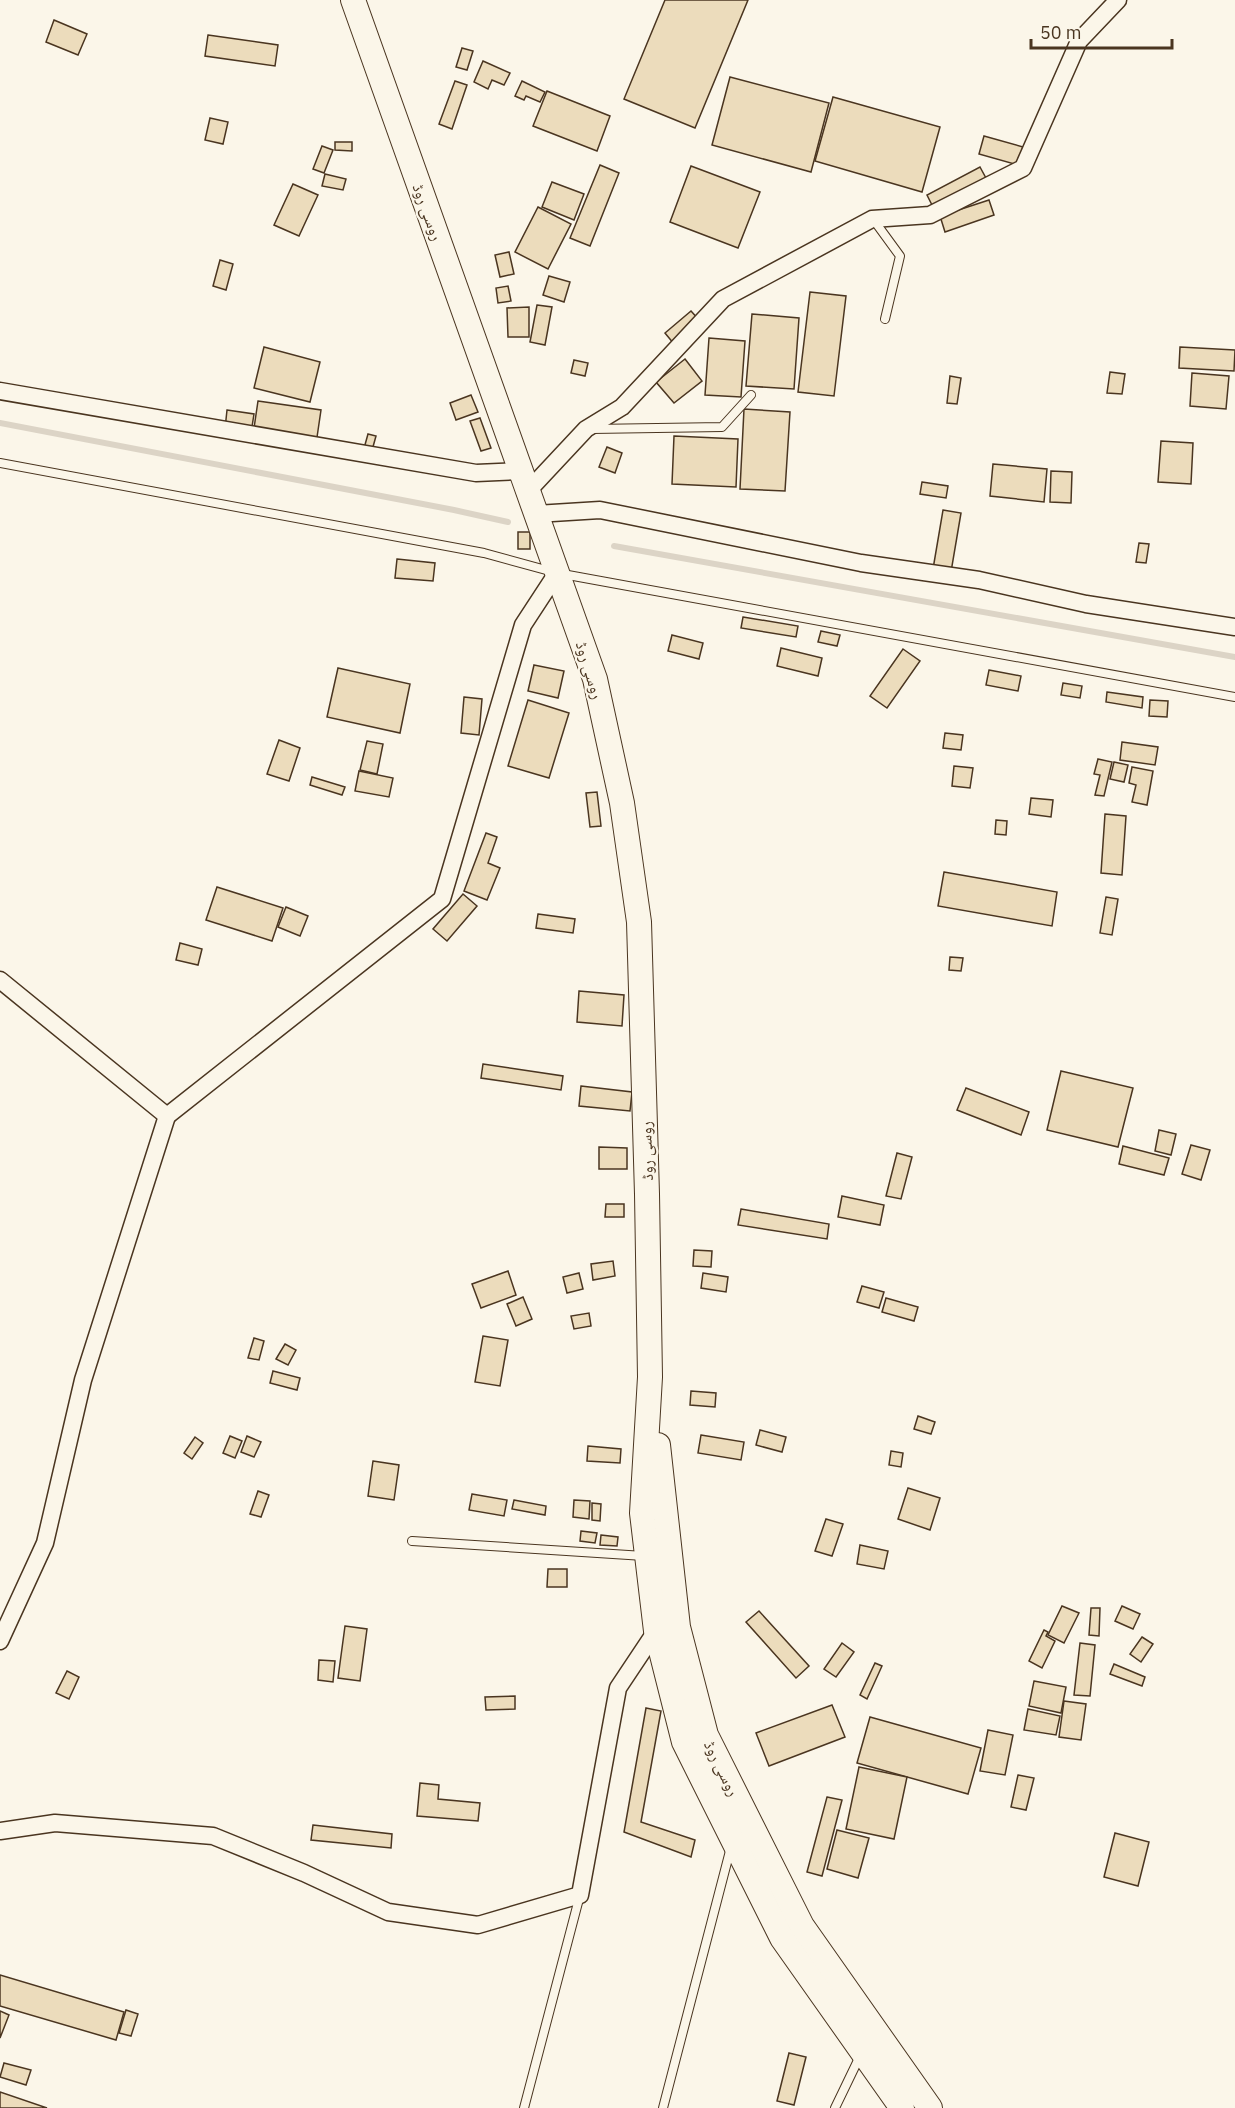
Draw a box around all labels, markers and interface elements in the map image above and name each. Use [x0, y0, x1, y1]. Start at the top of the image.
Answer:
scale bar [1031, 12, 1172, 50]
text: 50 m [1040, 21, 1082, 44]
street label: روسی روڈ [408, 181, 448, 244]
street label: روسی روڈ [571, 639, 608, 702]
street label: روسی روڈ [635, 1121, 658, 1181]
street label: روسی روڈ [699, 1737, 744, 1799]

